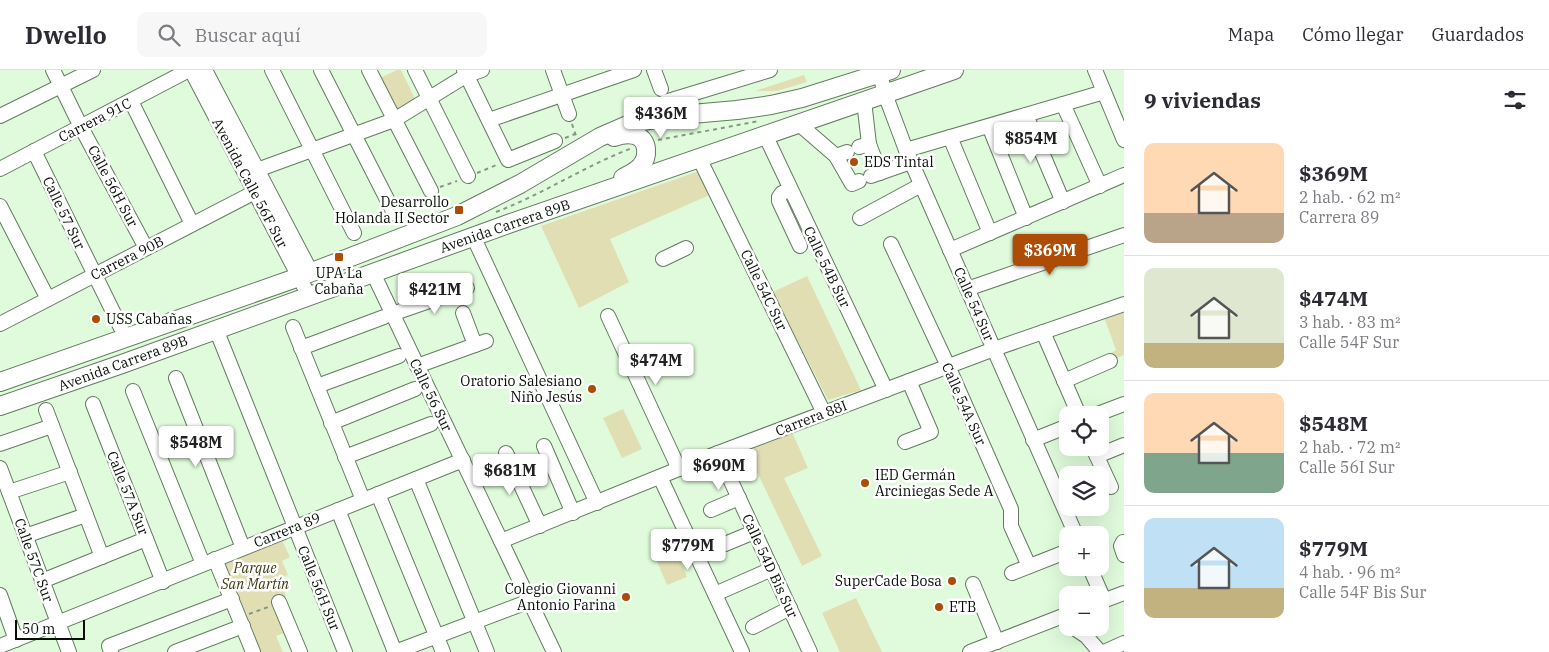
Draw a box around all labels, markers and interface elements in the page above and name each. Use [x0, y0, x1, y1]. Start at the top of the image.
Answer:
search box [137, 12, 487, 57]
text: Dwello [25, 19, 107, 51]
icon: search [155, 21, 183, 49]
text: Buscar aquí [195, 23, 301, 47]
text: Mapa [1228, 23, 1274, 46]
text: Cómo llegar [1302, 23, 1403, 46]
text: Guardados [1431, 23, 1524, 46]
text: 9 viviendas [1144, 86, 1261, 114]
icon: filters [1501, 86, 1529, 114]
street label: Carrera 91C [56, 94, 134, 146]
pin: $436M [626, 97, 696, 139]
text: $436M [635, 103, 687, 123]
street label: Avenida Calle 56F Sur [208, 115, 292, 252]
pin: $854M [996, 122, 1066, 164]
text: $854M [1005, 128, 1057, 148]
street label: Calle 56H Sur [84, 142, 142, 231]
place label: EDS Tintal [864, 153, 934, 171]
marker: EDS Tintal [848, 156, 860, 168]
text: $369M [1299, 159, 1368, 187]
icon: home [1184, 163, 1244, 223]
street label: Calle 57 Sur [39, 174, 90, 253]
text: 2 hab. · 62 m² [1299, 187, 1401, 207]
place label: Desarrollo Holanda II Sector [335, 193, 450, 227]
street label: Avenida Carrera 89B [437, 195, 573, 257]
marker: Desarrollo Holanda II Sector [453, 204, 465, 216]
text: Carrera 89 [1299, 207, 1379, 227]
street label: Calle 54B Sur [800, 223, 855, 311]
street label: Carrera 90B [87, 232, 167, 284]
pin: $369M [1015, 234, 1085, 276]
text: $369M [1024, 240, 1076, 260]
street label: Calle 54C Sur [737, 247, 792, 334]
marker: UPA La Cabaña [333, 251, 345, 263]
place label: UPA La Cabaña [314, 264, 364, 298]
street label: Calle 54 Sur [950, 264, 999, 344]
pin: $421M [400, 272, 470, 315]
text: $421M [409, 279, 461, 299]
text: $474M [1299, 284, 1368, 312]
icon: home [1184, 288, 1244, 348]
place label: USS Cabañas [106, 310, 192, 328]
text: 3 hab. · 83 m² [1299, 312, 1401, 332]
marker: USS Cabañas [90, 313, 102, 325]
street label: Avenida Carrera 89B [56, 331, 190, 395]
text: Calle 54F Sur [1299, 332, 1399, 352]
pin: $474M [621, 344, 691, 386]
text: $474M [630, 350, 682, 370]
street label: Calle 56 Sur [406, 356, 457, 435]
street label: Calle 54A Sur [938, 360, 991, 449]
place label: Oratorio Salesiano Niño Jesús [460, 372, 582, 406]
marker: Oratorio Salesiano Niño Jesús [586, 383, 598, 395]
street label: Carrera 88I [773, 396, 849, 440]
map controls [1059, 406, 1109, 636]
button: locate [1059, 406, 1109, 456]
text: $548M [1299, 409, 1368, 437]
icon: home [1184, 413, 1244, 473]
pin: $548M [161, 426, 231, 468]
text: $548M [170, 432, 222, 452]
text: 2 hab. · 72 m² [1299, 437, 1401, 457]
pin: $690M [684, 448, 754, 491]
street label: Calle 57A Sur [103, 449, 153, 538]
pin: $681M [475, 454, 545, 496]
text: $690M [693, 455, 745, 475]
text: Calle 56I Sur [1299, 457, 1395, 477]
text: $681M [484, 460, 536, 480]
place label: IED Germán Arciniegas Sede A [875, 466, 994, 500]
button: layers [1059, 466, 1109, 516]
marker: IED Germán Arciniegas Sede A [859, 477, 871, 489]
street label: Carrera 89 [251, 508, 323, 552]
street label: Calle 54D Bis Sur [738, 511, 802, 622]
street label: Calle 57C Sur [10, 516, 58, 605]
button: + [1059, 526, 1109, 576]
pin: $779M [653, 528, 723, 571]
text: $779M [1299, 534, 1368, 562]
text: $779M [662, 535, 714, 555]
icon: home [1184, 538, 1244, 598]
street label: Calle 56H Sur [294, 543, 344, 634]
park label: Parque San Martín [220, 559, 289, 593]
text: 4 hab. · 96 m² [1299, 562, 1401, 582]
place label: SuperCade Bosa [835, 572, 942, 590]
marker: SuperCade Bosa [946, 575, 958, 587]
place label: Colegio Giovanni Antonio Farina [505, 580, 616, 614]
text: Calle 54F Bis Sur [1299, 582, 1426, 602]
button: − [1059, 586, 1109, 636]
marker: Colegio Giovanni Antonio Farina [620, 591, 632, 603]
place label: ETB [949, 598, 976, 616]
marker: ETB [933, 601, 945, 613]
scale bar [15, 617, 85, 640]
text: 50 m [22, 620, 55, 638]

